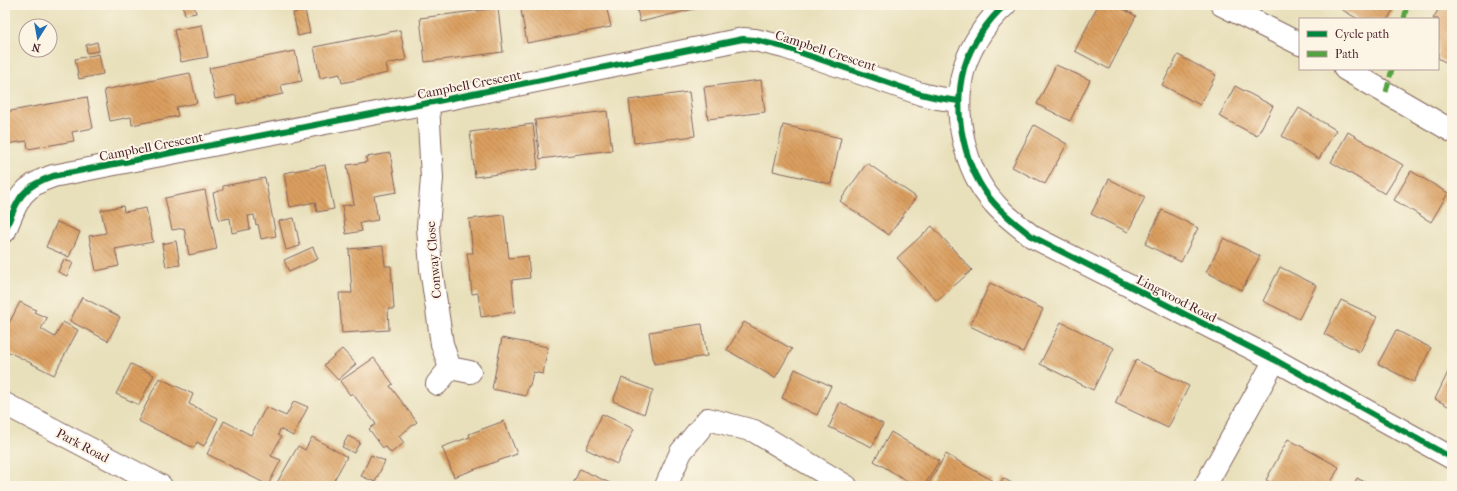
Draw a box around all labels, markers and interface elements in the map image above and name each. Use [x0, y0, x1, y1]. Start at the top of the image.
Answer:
north arrow [18, 18, 58, 58]
legend [1299, 18, 1439, 70]
street label: Campbell Crescent [773, 27, 879, 74]
text: Cycle path [1335, 27, 1390, 41]
text: N [30, 40, 42, 55]
text: Path [1335, 47, 1359, 61]
street label: Campbell Crescent [416, 67, 523, 102]
street label: Campbell Crescent [98, 129, 205, 164]
street label: Conway Close [423, 220, 444, 299]
street label: Lingwood Road [1134, 272, 1220, 325]
street label: Park Road [54, 425, 113, 466]

